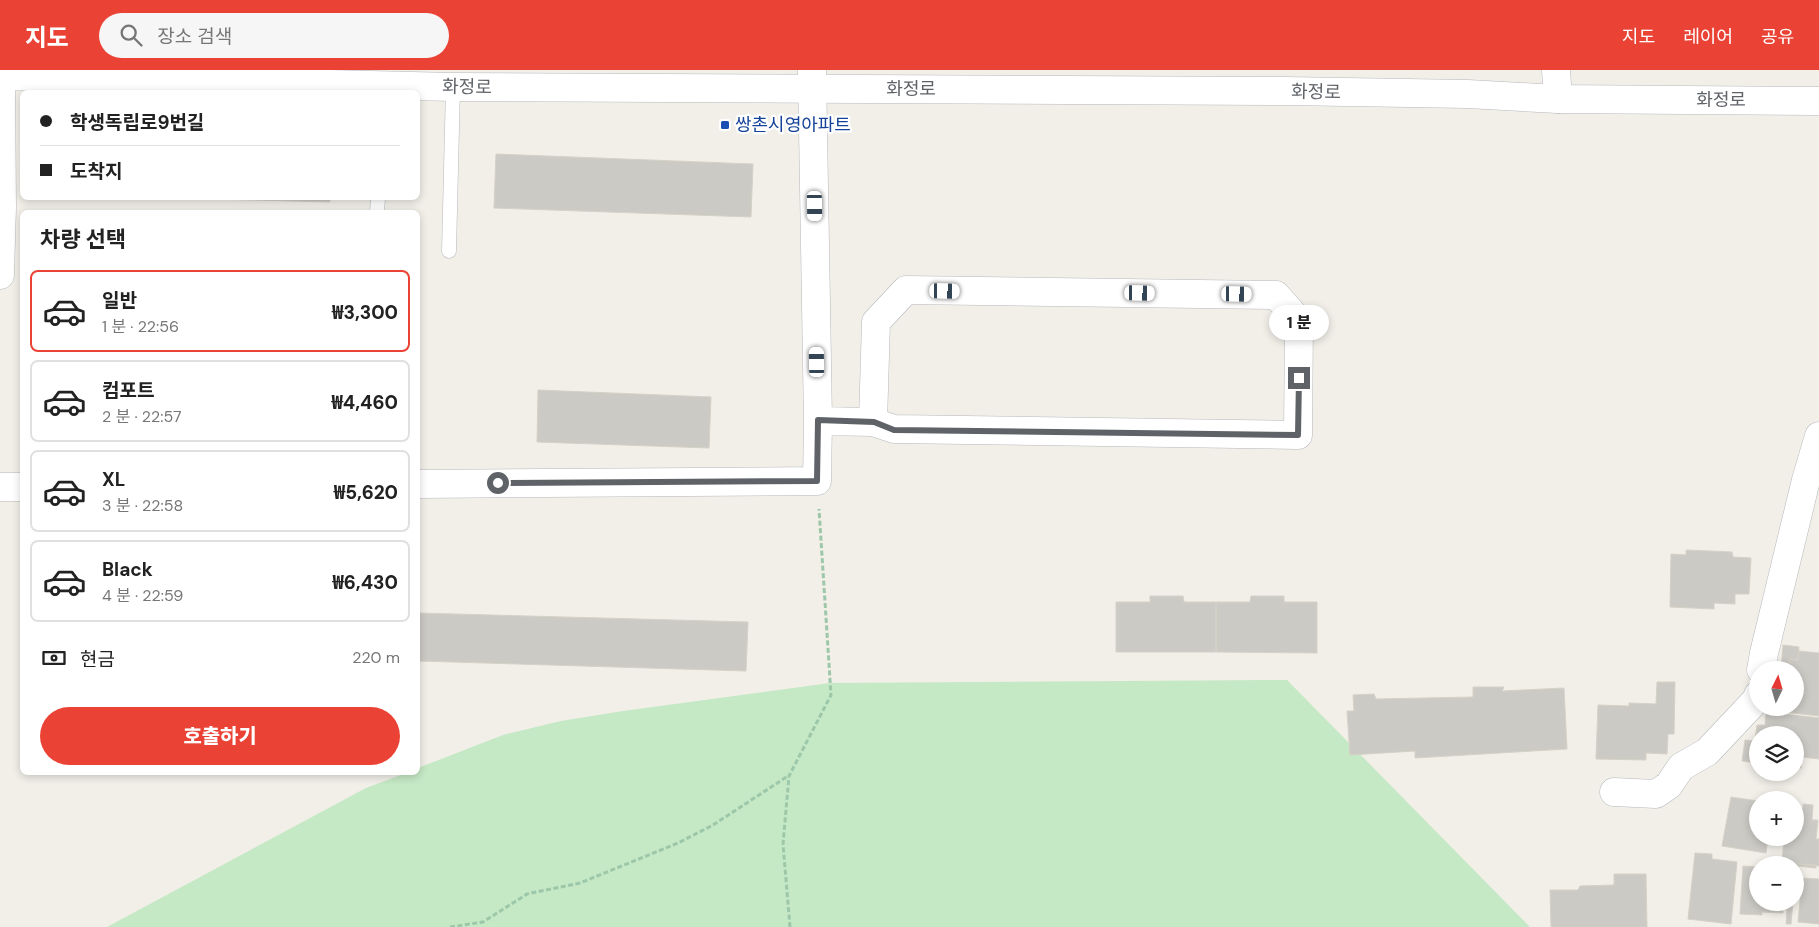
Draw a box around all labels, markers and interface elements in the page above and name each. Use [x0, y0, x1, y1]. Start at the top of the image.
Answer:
search box [99, 13, 449, 58]
icon: search [117, 21, 145, 49]
text: 지도 [25, 22, 69, 53]
text: 장소 검색 [157, 24, 232, 49]
text: 지도 [1622, 25, 1655, 49]
text: 레이어 [1683, 25, 1733, 49]
text: 공유 [1761, 25, 1794, 49]
street label: 화정로 [442, 75, 492, 99]
street label: 화정로 [886, 77, 936, 101]
street label: 화정로 [1291, 80, 1341, 104]
street label: 화정로 [1696, 88, 1746, 112]
text: 학생독립로9번길 [70, 110, 204, 135]
place label: 쌍촌시영아파트 [735, 113, 851, 137]
marker: 쌍촌시영아파트 [719, 119, 731, 131]
text: 도착지 [70, 159, 122, 184]
car [807, 191, 822, 221]
text: 차량 선택 [40, 225, 126, 254]
car [929, 283, 960, 299]
car [1124, 285, 1155, 301]
car [1221, 286, 1252, 302]
text: 일반 [102, 288, 137, 313]
icon: car [42, 289, 87, 334]
text: ₩3,300 [332, 300, 398, 325]
callout: 1 분 [1269, 306, 1329, 340]
text: 1 분 [1287, 312, 1311, 333]
text: 1 분 · 22:56 [102, 316, 179, 337]
car [809, 347, 824, 377]
route end [1288, 367, 1310, 389]
text: 컴포트 [102, 378, 154, 403]
icon: car [42, 379, 87, 424]
text: ₩4,460 [331, 390, 398, 415]
text: 2 분 · 22:57 [102, 406, 182, 427]
text: XL [102, 467, 125, 492]
icon: car [42, 469, 87, 514]
route start [487, 472, 509, 494]
text: ₩5,620 [334, 480, 398, 505]
text: 3 분 · 22:58 [102, 495, 183, 516]
text: Black [102, 557, 153, 582]
icon: car [42, 559, 87, 604]
text: ₩6,430 [332, 570, 398, 595]
text: 4 분 · 22:59 [102, 585, 183, 606]
icon: cash [40, 644, 68, 672]
text: 현금 [80, 647, 115, 672]
text: 220 m [352, 647, 400, 668]
north arrow [1749, 661, 1804, 716]
map controls [1749, 661, 1804, 911]
button: 호출하기 [40, 707, 400, 765]
button: layers [1749, 726, 1804, 781]
button: + [1749, 791, 1804, 846]
button: − [1749, 856, 1804, 911]

